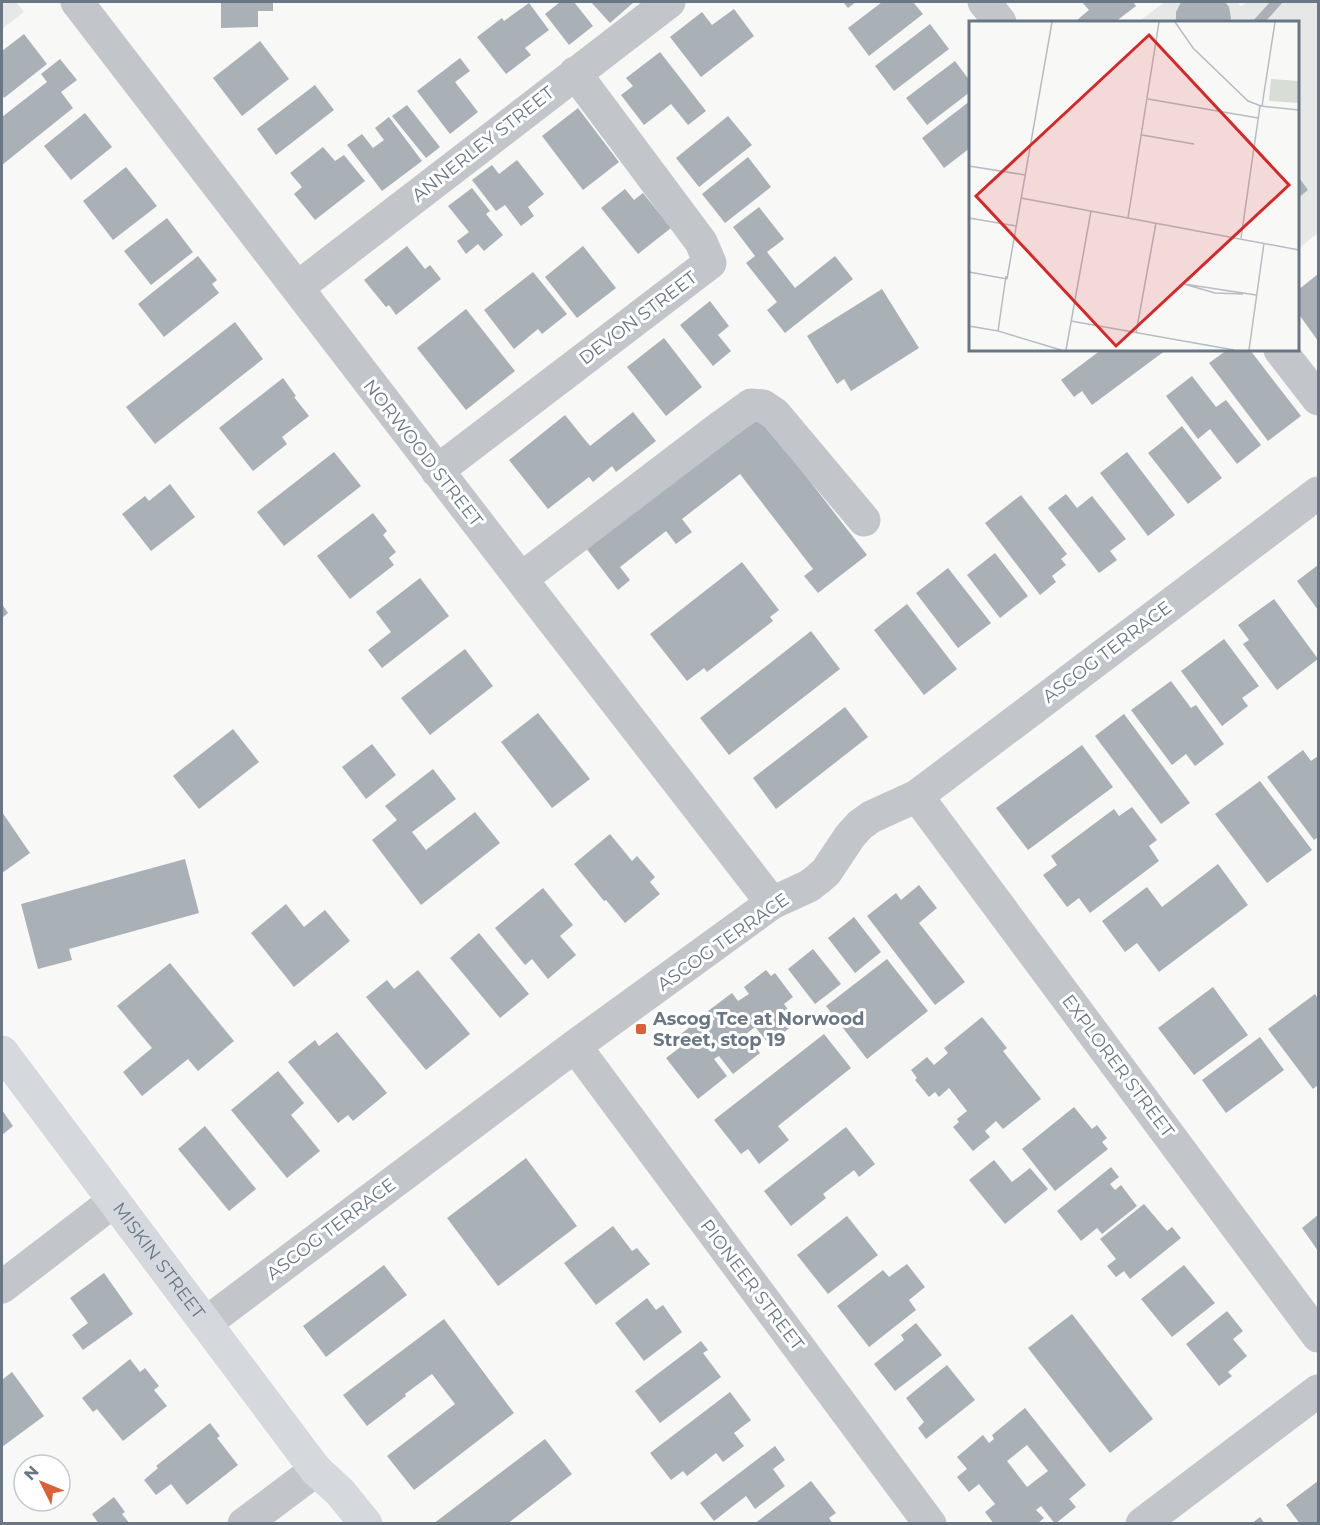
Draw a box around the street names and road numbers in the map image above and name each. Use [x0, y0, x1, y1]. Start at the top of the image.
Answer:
street label: ANNERLEY STREET [407, 81, 559, 206]
street label: DEVON STREET [575, 266, 702, 370]
street label: NORWOOD STREET [359, 375, 488, 532]
street label: ASCOG TERRACE [1038, 596, 1176, 708]
street label: ASCOG TERRACE [653, 888, 793, 996]
street label: EXPLORER STREET [1057, 990, 1179, 1142]
street label: ASCOG TERRACE [262, 1173, 400, 1285]
street label: MISKIN STREET [108, 1198, 210, 1324]
street label: PIONEER STREET [696, 1215, 809, 1355]

